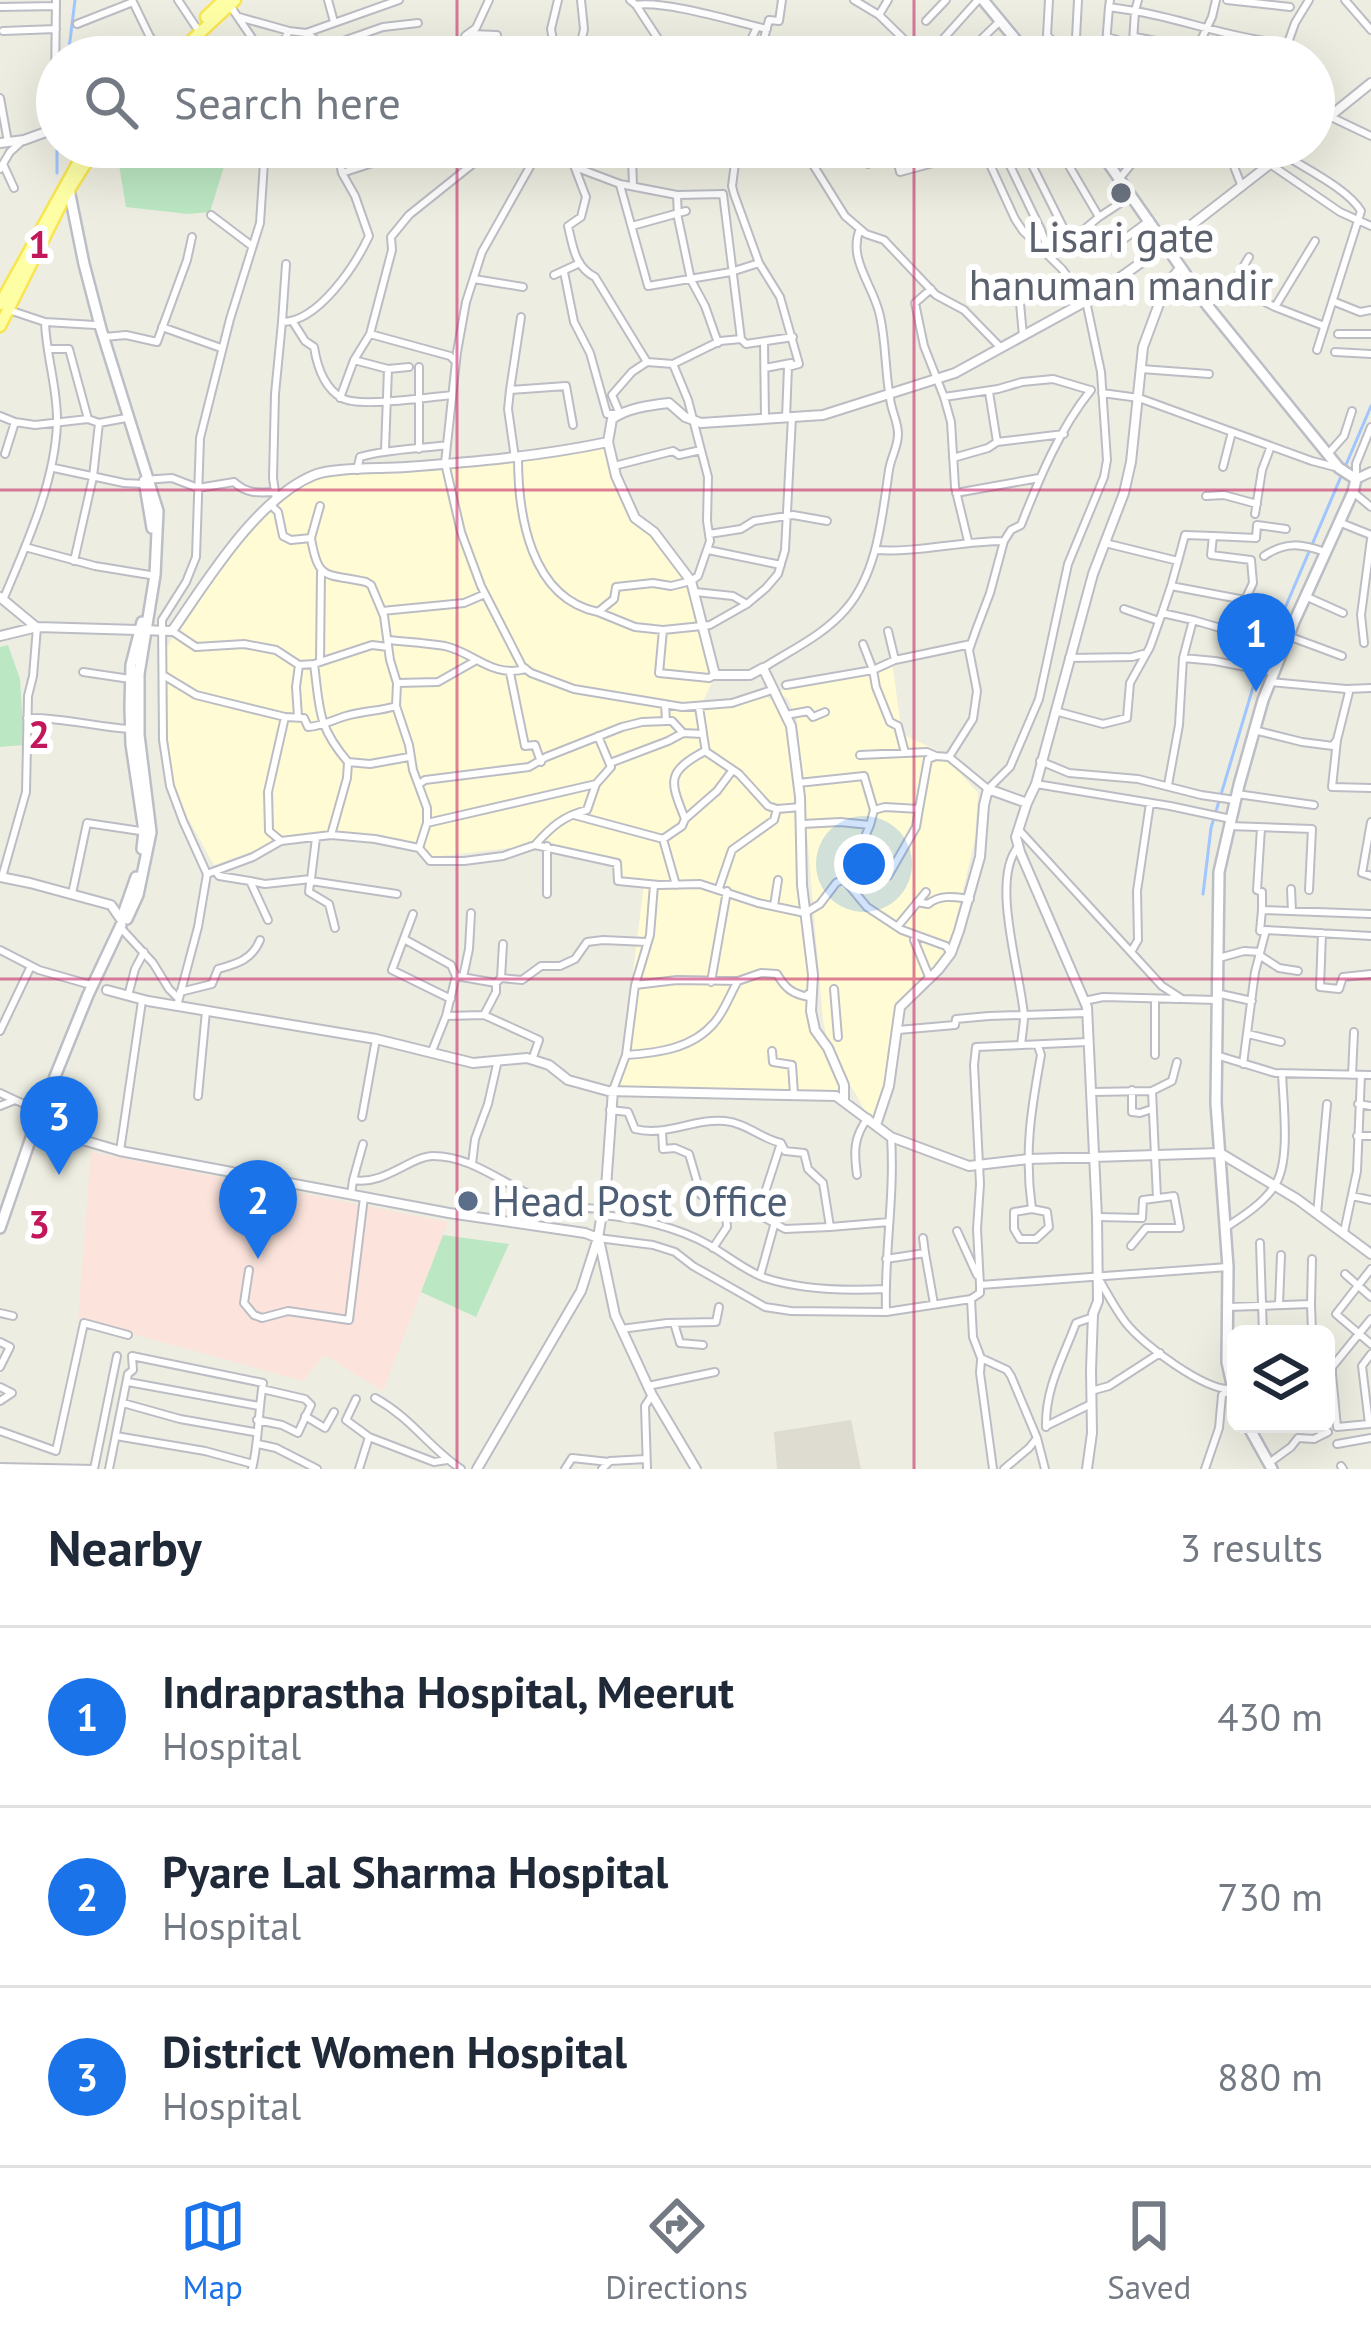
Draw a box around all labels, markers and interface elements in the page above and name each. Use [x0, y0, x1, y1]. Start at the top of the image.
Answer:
search box [36, 36, 1335, 168]
icon: search [78, 69, 144, 135]
text: Search here [174, 73, 401, 131]
marker: Lisari gate hanuman mandir [1108, 180, 1134, 206]
place label: Lisari gate hanuman mandir [969, 209, 1273, 312]
text: 1 [28, 218, 50, 269]
pin: 1 [1217, 593, 1295, 692]
text: 2 [28, 708, 50, 759]
your location [834, 834, 894, 894]
pin: 3 [20, 1076, 98, 1175]
pin: 2 [219, 1160, 297, 1259]
place label: Head Post Office [492, 1173, 788, 1228]
marker: Head Post Office [455, 1188, 481, 1214]
text: 3 [28, 1198, 50, 1249]
map controls [1227, 1325, 1335, 1433]
button: layers [1227, 1325, 1335, 1433]
text: Nearby [48, 1514, 202, 1580]
text: 3 results [1180, 1522, 1323, 1573]
text: Indraprastha Hospital, Meerut [162, 1662, 734, 1720]
text: 1 [76, 1691, 98, 1742]
text: 430 m [1217, 1691, 1323, 1742]
text: Hospital [162, 1720, 301, 1771]
text: Pyare Lal Sharma Hospital [162, 1842, 668, 1900]
text: 2 [76, 1871, 98, 1922]
text: 730 m [1217, 1871, 1323, 1922]
text: Hospital [162, 1900, 301, 1951]
text: District Women Hospital [162, 2022, 627, 2080]
text: 3 [76, 2051, 98, 2102]
text: 880 m [1217, 2051, 1323, 2102]
text: Hospital [162, 2080, 301, 2131]
tab: Map [180, 2193, 246, 2308]
tab: Directions [605, 2193, 748, 2308]
tab: Saved [1107, 2193, 1191, 2308]

